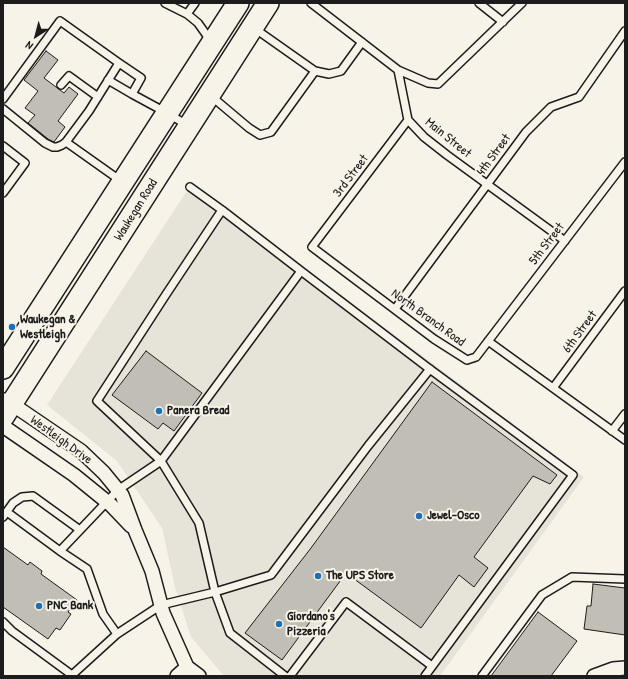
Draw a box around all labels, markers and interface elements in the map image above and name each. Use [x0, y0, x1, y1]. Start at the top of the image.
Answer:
north arrow [16, 16, 56, 56]
text: N [22, 38, 35, 53]
street label: Main Street [422, 115, 474, 161]
street label: 4th Street [474, 131, 514, 179]
street label: 3rd Street [330, 152, 372, 200]
street label: Waukegan Road [111, 176, 161, 244]
street label: 5th Street [526, 220, 568, 268]
street label: North Branch Road [388, 286, 468, 350]
street label: 6th Street [559, 308, 601, 356]
place label: Waukegan & Westleigh [20, 312, 76, 343]
marker: Waukegan & Westleigh [7, 322, 17, 332]
place label: Panera Bread [167, 403, 229, 419]
marker: Panera Bread [154, 406, 164, 416]
street label: Westleigh Drive [27, 412, 95, 468]
place label: Jewel-Osco [427, 508, 479, 524]
marker: Jewel-Osco [414, 511, 424, 521]
place label: The UPS Store [326, 568, 394, 584]
marker: The UPS Store [313, 571, 323, 581]
place label: PNC Bank [47, 598, 93, 614]
marker: PNC Bank [34, 601, 44, 611]
place label: Giordano's Pizzeria [287, 609, 335, 640]
marker: Giordano's Pizzeria [274, 619, 284, 629]

